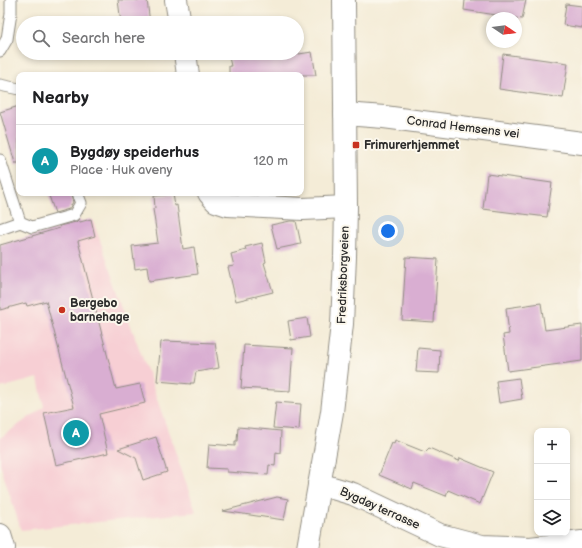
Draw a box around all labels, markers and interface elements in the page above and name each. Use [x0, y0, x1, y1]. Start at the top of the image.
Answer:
north arrow [486, 12, 522, 48]
search box [16, 16, 304, 60]
icon: search [30, 27, 52, 49]
text: Search here [62, 29, 145, 48]
text: Nearby [32, 88, 89, 108]
street label: Conrad Hemsens vei [406, 113, 520, 142]
place label: Frimurerhjemmet [364, 138, 459, 153]
marker: Frimurerhjemmet [351, 140, 361, 150]
text: Bygdøy speiderhus [70, 143, 199, 162]
text: A [41, 153, 49, 169]
text: 120 m [253, 153, 288, 169]
text: Place · Huk aveny [70, 162, 172, 178]
your location [378, 221, 398, 241]
street label: Fredriksborgveien [334, 225, 353, 324]
place label: Bergebo barnehage [70, 296, 130, 325]
marker: Bergebo barnehage [57, 305, 67, 315]
pin: A [63, 418, 89, 448]
map controls [534, 428, 570, 536]
button: + [534, 428, 570, 464]
button: − [534, 464, 570, 500]
street label: Bygdøy terrasse [337, 484, 422, 533]
button: layers [534, 500, 570, 536]

